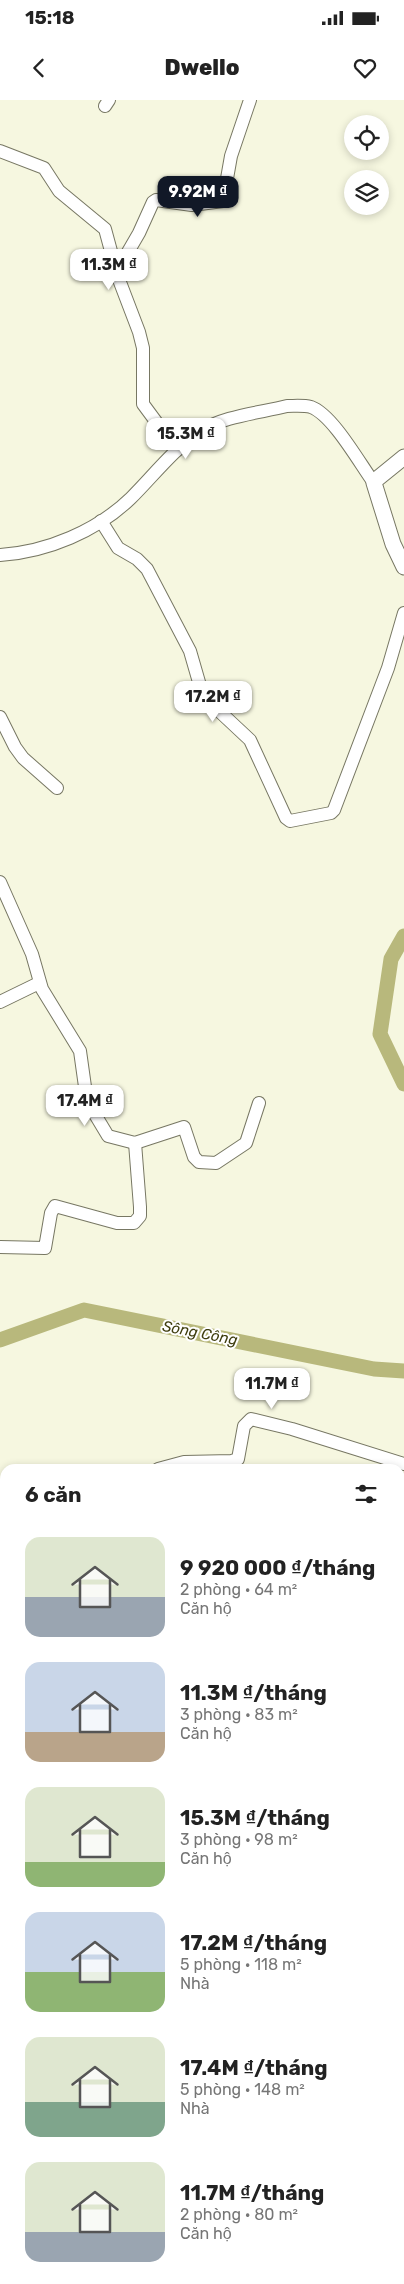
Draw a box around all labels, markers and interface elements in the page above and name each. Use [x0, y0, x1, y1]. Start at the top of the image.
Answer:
text: 15:18 [25, 6, 75, 29]
icon: back [25, 54, 53, 82]
text: Dwello [164, 54, 240, 81]
icon: heart [351, 54, 379, 82]
map controls [344, 115, 389, 215]
button: locate [344, 115, 389, 160]
button: layers [344, 170, 389, 215]
pin: 9.92M ₫ [152, 176, 244, 218]
text: 9.92M ₫ [169, 182, 227, 201]
pin: 11.3M ₫ [63, 248, 155, 291]
text: 11.3M ₫ [81, 255, 137, 274]
pin: 15.3M ₫ [140, 418, 232, 460]
text: 15.3M ₫ [157, 424, 215, 443]
pin: 17.2M ₫ [167, 680, 259, 723]
text: 17.2M ₫ [185, 687, 241, 706]
pin: 17.4M ₫ [39, 1084, 131, 1127]
text: 17.4M ₫ [57, 1091, 113, 1110]
water label: Sông Công [161, 1317, 239, 1349]
pin: 11.7M ₫ [226, 1368, 318, 1410]
text: 11.7M ₫ [245, 1374, 299, 1393]
icon: filters [352, 1480, 380, 1508]
text: 6 căn [25, 1482, 81, 1507]
text: 9 920 000 ₫/tháng [180, 1555, 375, 1580]
icon: home [65, 1557, 125, 1617]
text: 2 phòng · 64 m² [180, 1580, 297, 1599]
text: Căn hộ [180, 1599, 232, 1618]
text: 11.3M ₫/tháng [180, 1680, 327, 1705]
icon: home [65, 1682, 125, 1742]
text: 3 phòng · 83 m² [180, 1705, 298, 1724]
text: Căn hộ [180, 1724, 232, 1743]
text: 15.3M ₫/tháng [180, 1805, 330, 1830]
icon: home [65, 1807, 125, 1867]
text: 3 phòng · 98 m² [180, 1830, 298, 1849]
text: Căn hộ [180, 1849, 232, 1868]
text: 17.2M ₫/tháng [180, 1930, 327, 1955]
icon: home [65, 1932, 125, 1992]
text: 5 phòng · 118 m² [180, 1955, 302, 1974]
text: Nhà [180, 1974, 210, 1993]
text: 17.4M ₫/tháng [180, 2055, 328, 2080]
icon: home [65, 2057, 125, 2117]
text: 5 phòng · 148 m² [180, 2080, 305, 2099]
text: Nhà [180, 2099, 210, 2118]
text: 11.7M ₫/tháng [180, 2180, 324, 2205]
icon: home [65, 2182, 125, 2242]
text: 2 phòng · 80 m² [180, 2205, 298, 2224]
text: Căn hộ [180, 2224, 232, 2243]

